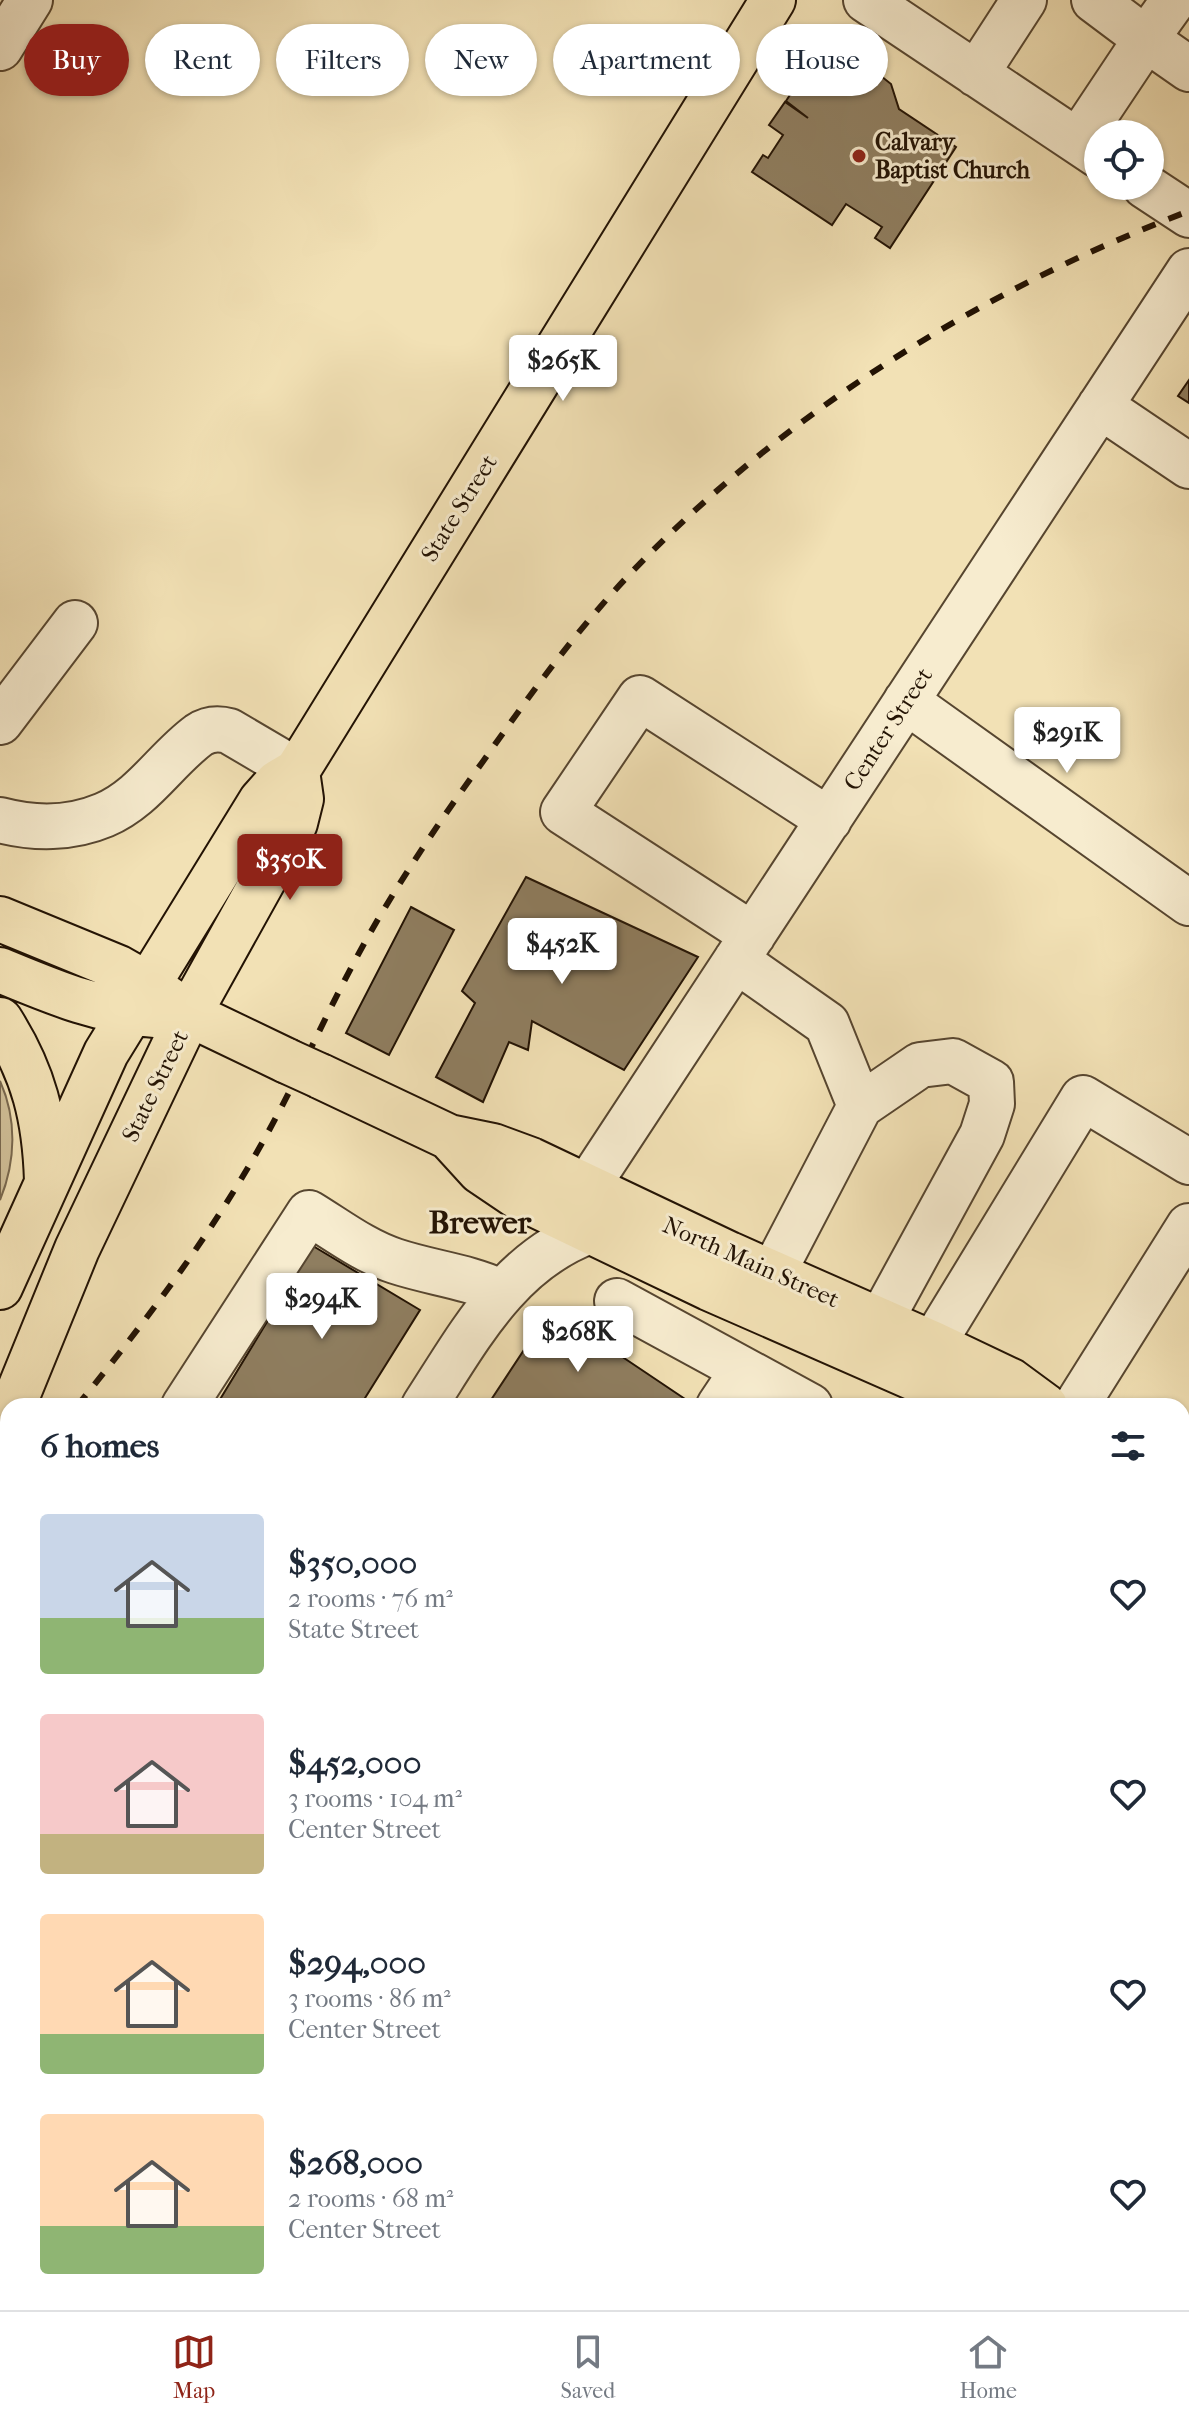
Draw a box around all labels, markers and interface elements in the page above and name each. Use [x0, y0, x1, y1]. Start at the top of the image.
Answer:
chip: Buy [24, 24, 129, 96]
chip: Rent [145, 24, 260, 96]
chip: Filters [276, 24, 409, 96]
chip: New [425, 24, 537, 96]
chip: Apartment [553, 24, 740, 96]
chip: House [756, 24, 888, 96]
map controls [1084, 120, 1164, 200]
button: locate [1084, 120, 1164, 200]
place label: Calvary Baptist Church [875, 128, 1030, 184]
marker: Calvary Baptist Church [850, 147, 868, 165]
pin: $265K [507, 335, 619, 403]
text: $265K [527, 345, 599, 376]
street label: State Street [415, 449, 503, 567]
street label: Center Street [838, 662, 938, 796]
pin: $291K [1011, 707, 1123, 775]
text: $291K [1032, 717, 1102, 748]
pin: $350K [234, 834, 346, 902]
text: $350K [255, 844, 325, 875]
pin: $452K [506, 918, 618, 986]
text: $452K [526, 928, 598, 959]
street label: State Street [116, 1025, 194, 1147]
district label: Brewer [429, 1204, 533, 1241]
street label: North Main Street [659, 1211, 844, 1314]
pin: $294K [266, 1273, 378, 1341]
text: $294K [284, 1283, 360, 1314]
pin: $268K [522, 1306, 634, 1374]
text: $268K [541, 1316, 615, 1347]
icon: filters [1106, 1424, 1150, 1468]
text: 6 homes [40, 1426, 159, 1466]
text: $350,000 [288, 1543, 417, 1583]
icon: home [104, 1546, 200, 1642]
icon: heart [1106, 1572, 1150, 1616]
text: 2 rooms · 76 m² [288, 1583, 453, 1614]
text: State Street [288, 1614, 419, 1645]
text: $452,000 [288, 1743, 421, 1783]
icon: home [104, 1746, 200, 1842]
icon: heart [1106, 1772, 1150, 1816]
text: 3 rooms · 104 m² [288, 1783, 462, 1814]
text: Center Street [288, 1814, 441, 1845]
text: $294,000 [288, 1943, 426, 1983]
icon: home [104, 1946, 200, 2042]
icon: heart [1106, 1972, 1150, 2016]
text: 3 rooms · 86 m² [288, 1983, 451, 2014]
text: Center Street [288, 2014, 441, 2045]
text: $268,000 [288, 2143, 423, 2183]
icon: home [104, 2146, 200, 2242]
icon: heart [1106, 2172, 1150, 2216]
text: 2 rooms · 68 m² [288, 2183, 453, 2214]
text: Center Street [288, 2214, 441, 2245]
tab: Map [172, 2330, 216, 2404]
tab: Saved [561, 2330, 615, 2404]
tab: Home [960, 2330, 1017, 2404]

